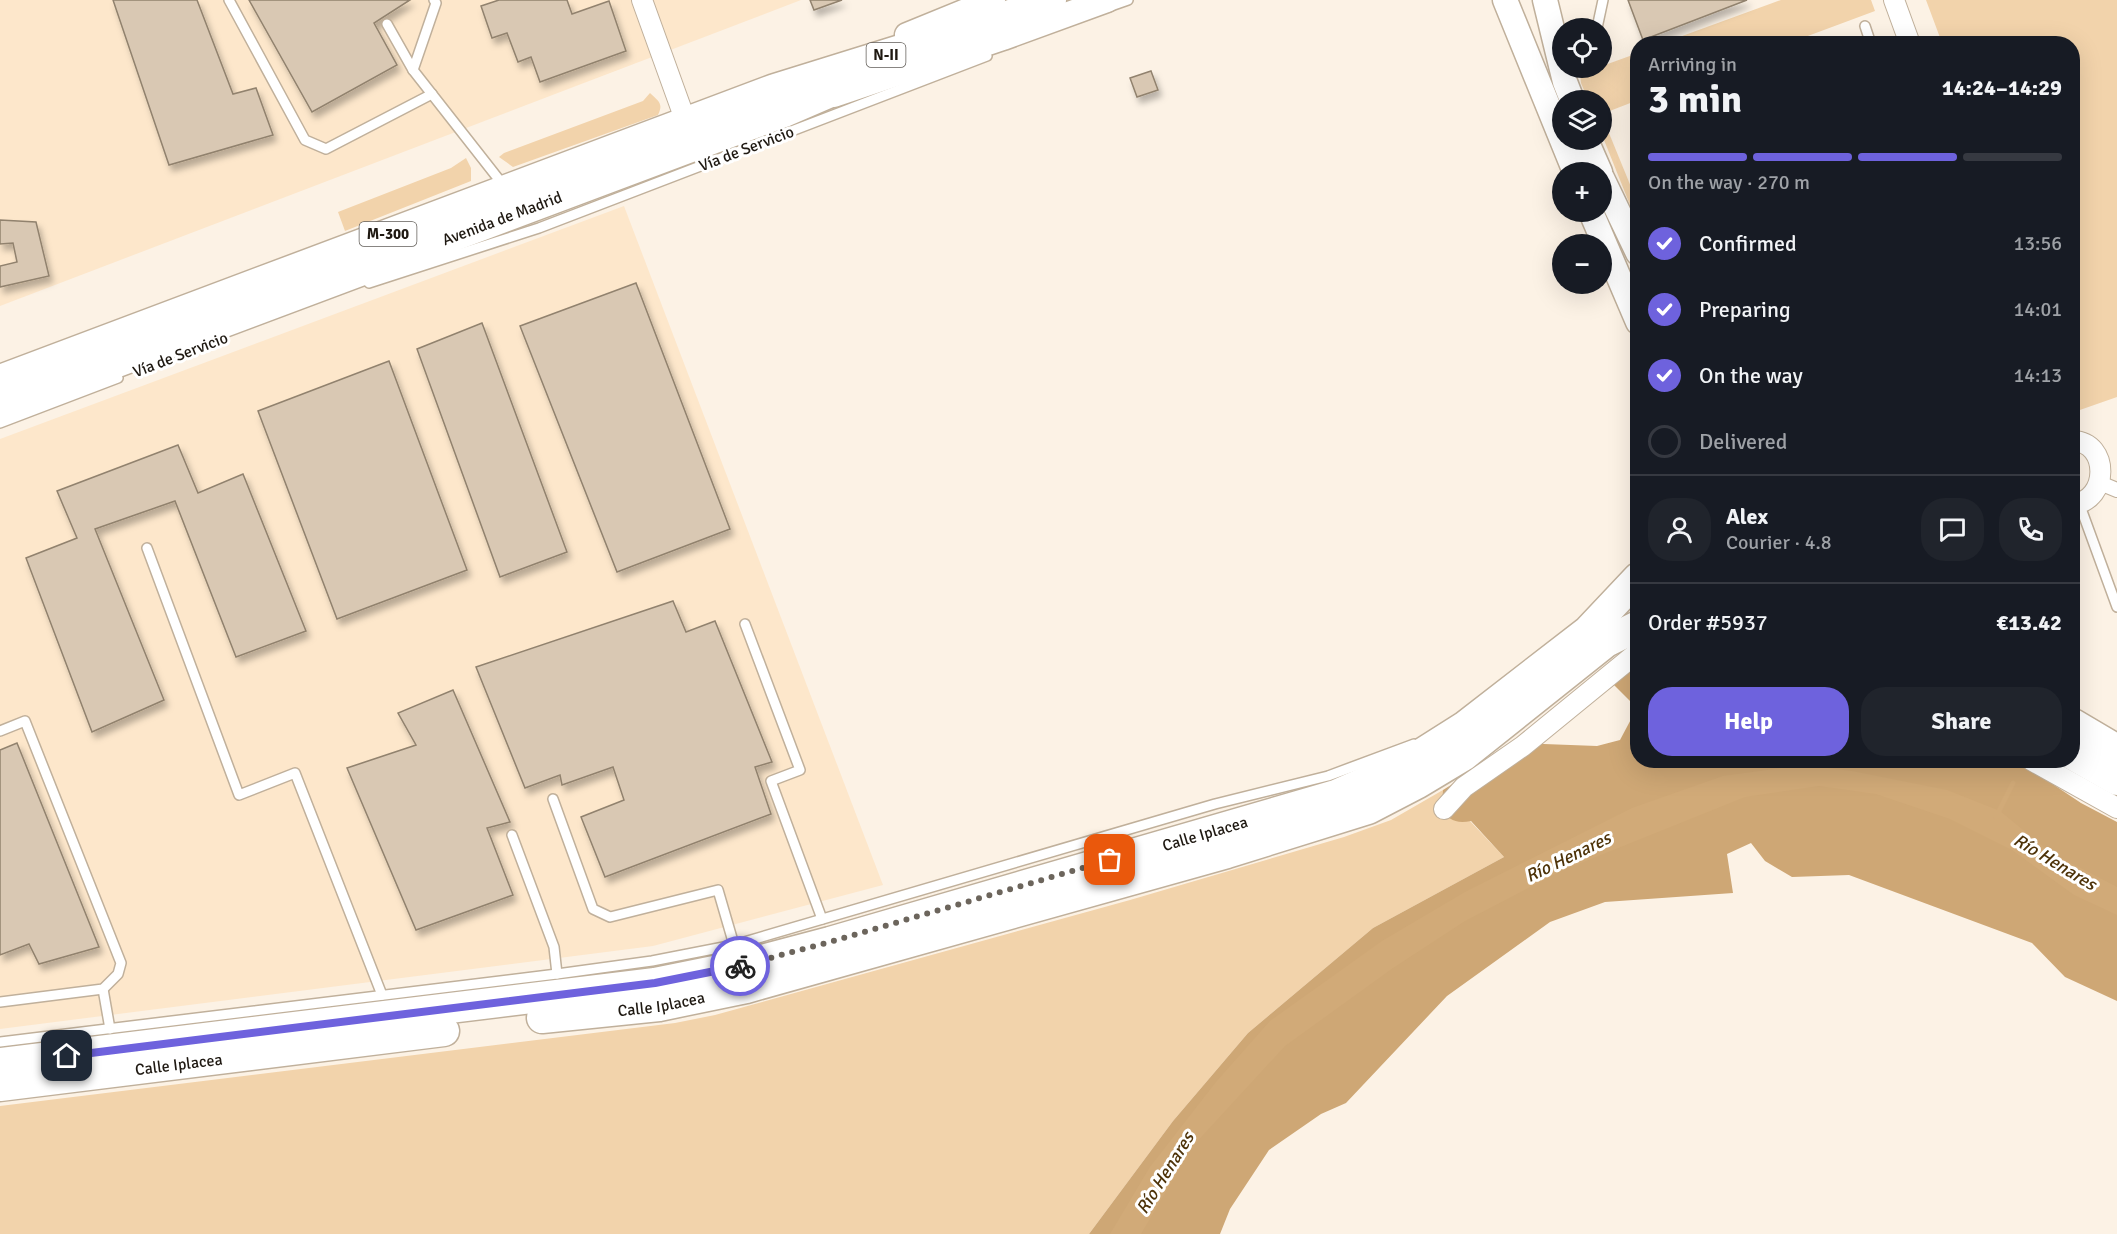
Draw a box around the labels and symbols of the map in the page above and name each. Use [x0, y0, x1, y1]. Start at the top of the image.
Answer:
road number: N-II [866, 43, 906, 67]
street label: Vía de Servicio [696, 122, 797, 176]
street label: Avenida de Madrid [440, 187, 565, 250]
road number: M-300 [360, 222, 416, 246]
street label: Vía de Servicio [130, 328, 231, 382]
street label: Calle Iplacea [1160, 812, 1250, 856]
water label: Río Henares [1522, 826, 1616, 887]
water label: Río Henares [2010, 829, 2102, 896]
pin [1084, 834, 1135, 885]
courier [710, 936, 770, 996]
street label: Calle Iplacea [617, 988, 707, 1021]
pin [41, 1030, 92, 1081]
street label: Calle Iplacea [134, 1050, 224, 1080]
water label: Río Henares [1131, 1126, 1200, 1218]

